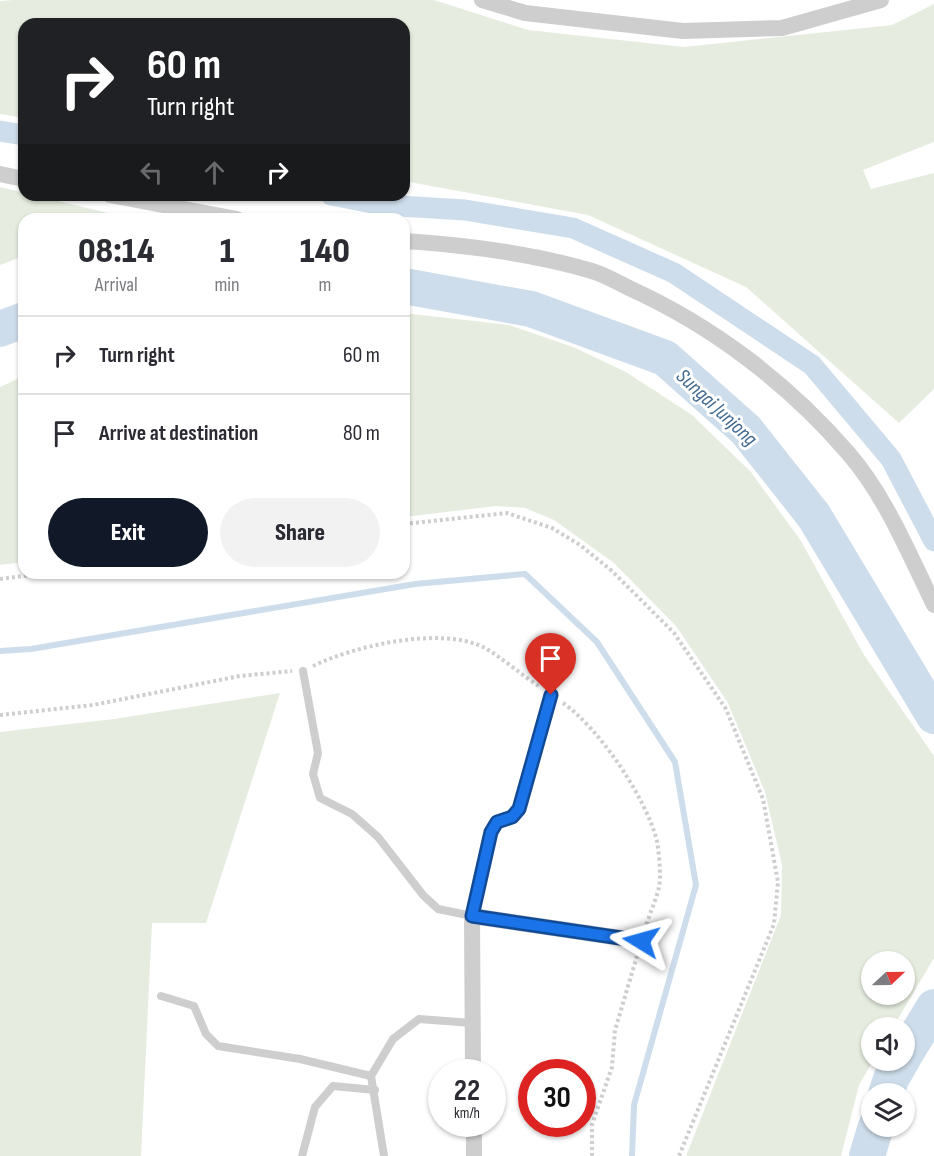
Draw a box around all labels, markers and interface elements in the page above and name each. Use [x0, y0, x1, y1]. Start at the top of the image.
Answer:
text: 60 m [147, 40, 221, 91]
icon: right [48, 42, 126, 120]
text: Turn right [147, 91, 234, 123]
icon: left [135, 156, 168, 189]
icon: ahead [198, 156, 231, 189]
icon: right [261, 156, 294, 189]
text: 08:14 [78, 230, 155, 273]
text: 1 [220, 230, 234, 273]
text: 140 [300, 230, 350, 273]
text: Arrival [95, 273, 138, 297]
text: min [215, 273, 240, 297]
text: m [318, 273, 331, 297]
icon: right [48, 339, 81, 372]
text: Turn right [99, 342, 175, 369]
text: 60 m [343, 342, 380, 369]
water label: Sungai Junjong [671, 364, 763, 451]
icon: arrive [48, 417, 81, 450]
text: Arrive at destination [99, 420, 258, 447]
text: 80 m [343, 420, 380, 447]
button: Exit [48, 498, 208, 567]
button: Share [220, 498, 380, 567]
pin [525, 633, 576, 695]
icon: arrive [534, 642, 567, 675]
position arrow [609, 909, 673, 973]
north arrow [861, 951, 915, 1005]
map controls [861, 951, 915, 1137]
button: sound [861, 1017, 915, 1071]
speed limit sign: 30 [518, 1059, 596, 1137]
text: 22 [454, 1073, 480, 1109]
button: layers [861, 1083, 915, 1137]
text: km/h [454, 1104, 480, 1123]

